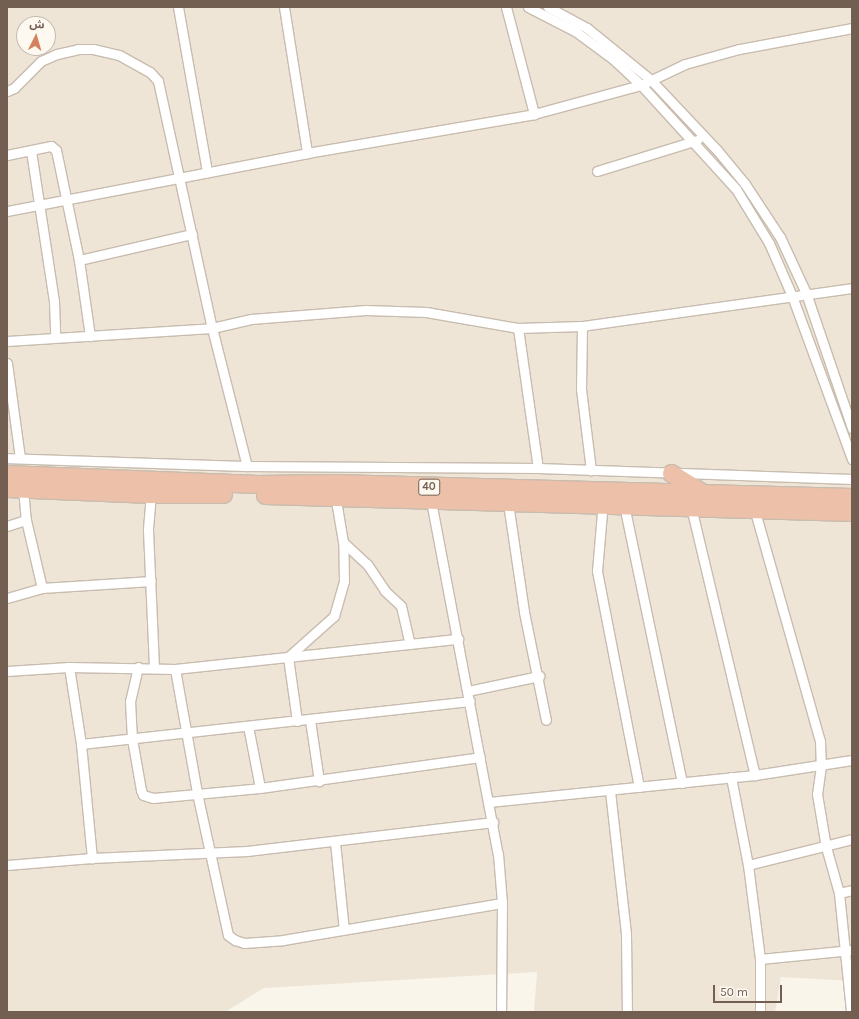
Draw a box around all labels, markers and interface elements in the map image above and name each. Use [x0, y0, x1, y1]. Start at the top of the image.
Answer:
north arrow [16, 16, 56, 56]
text: ش [29, 17, 45, 32]
road number: 40 [418, 478, 440, 496]
scale bar [715, 977, 784, 1003]
text: 50 m [720, 985, 748, 999]

